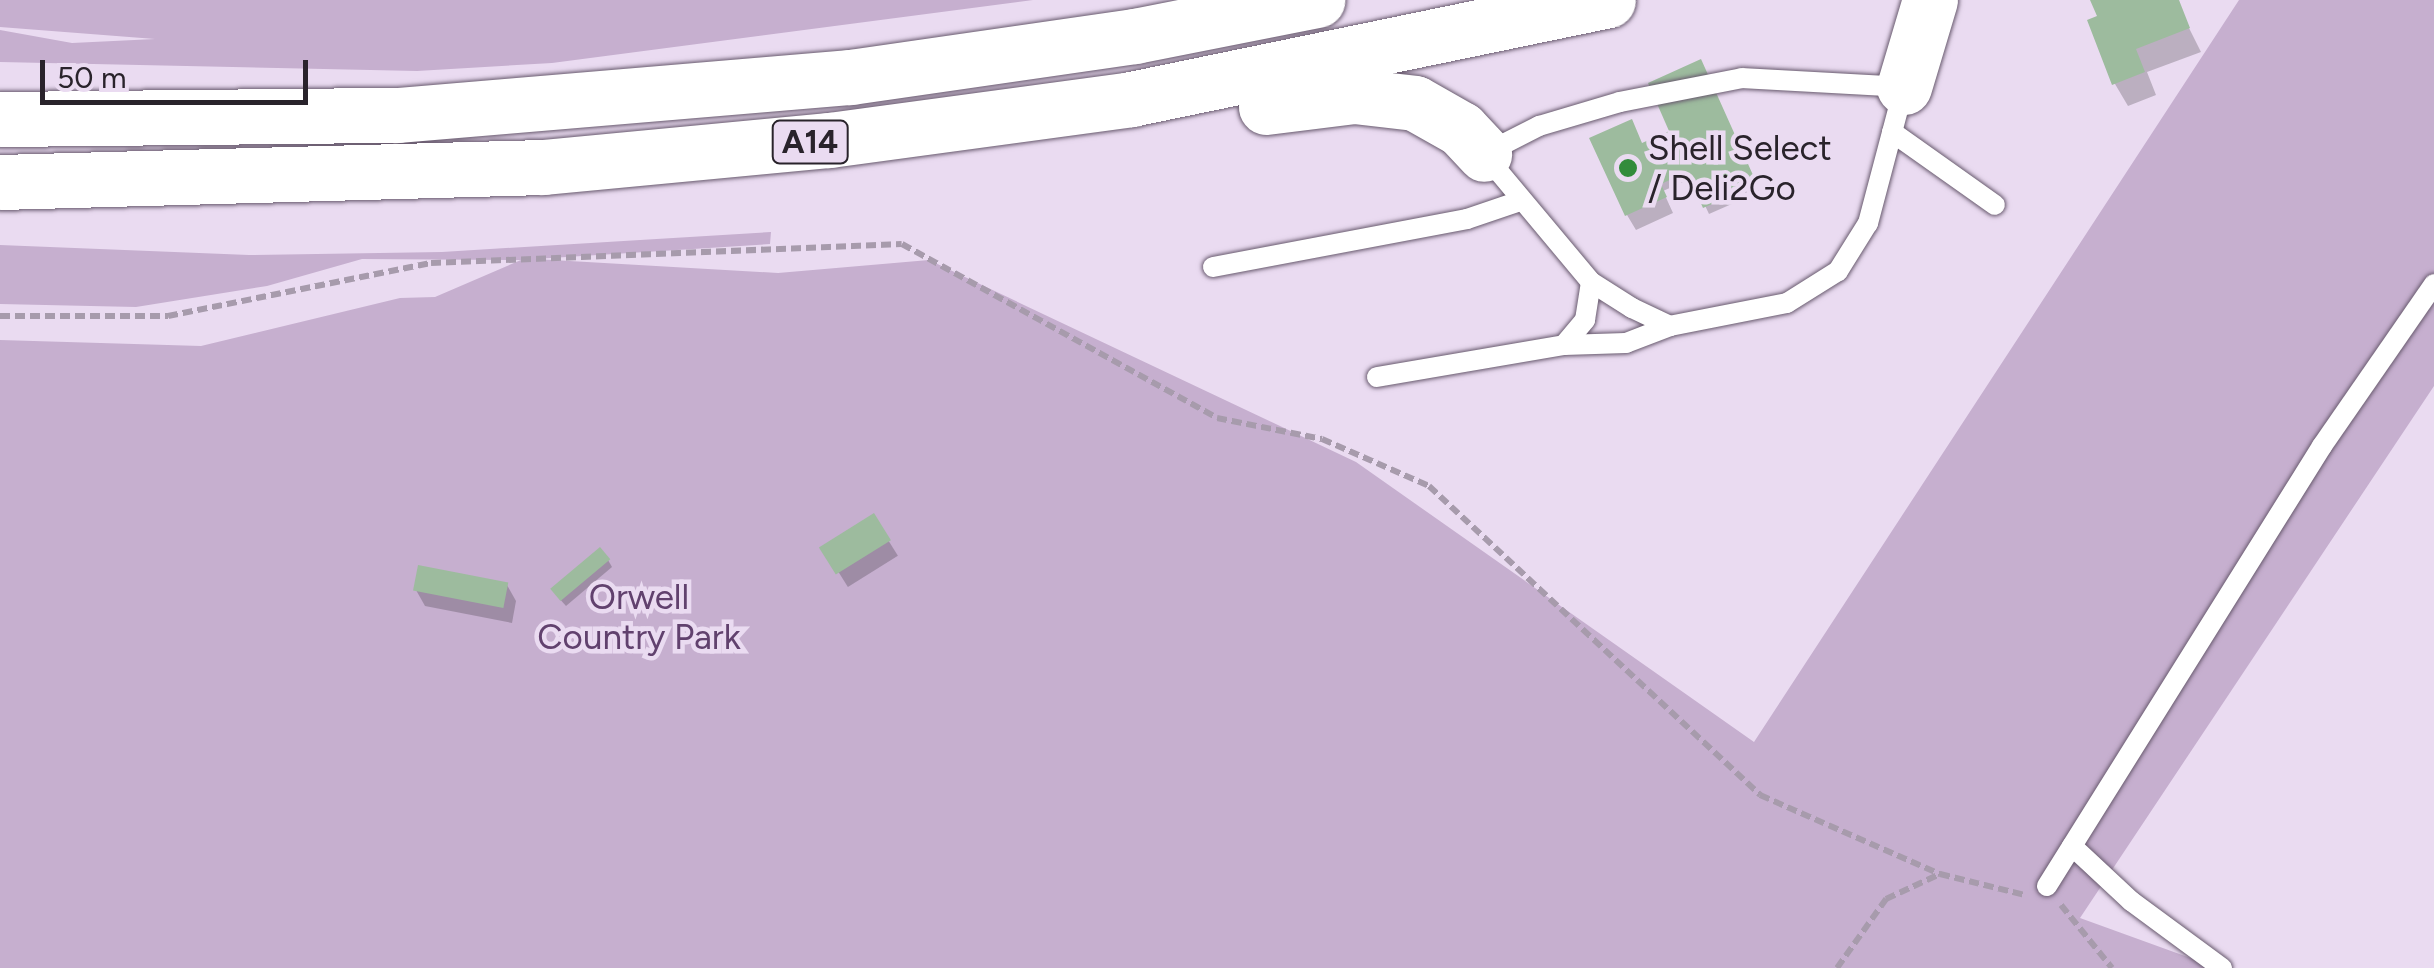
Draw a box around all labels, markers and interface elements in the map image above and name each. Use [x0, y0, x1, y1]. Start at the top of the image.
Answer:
scale bar [45, 40, 312, 102]
text: 50 m [57, 59, 126, 96]
road number: A14 [770, 115, 850, 169]
place label: Shell Select / Deli2Go [1648, 127, 1832, 209]
marker: Shell Select / Deli2Go [1617, 157, 1639, 179]
park label: Orwell Country Park [537, 576, 741, 658]

